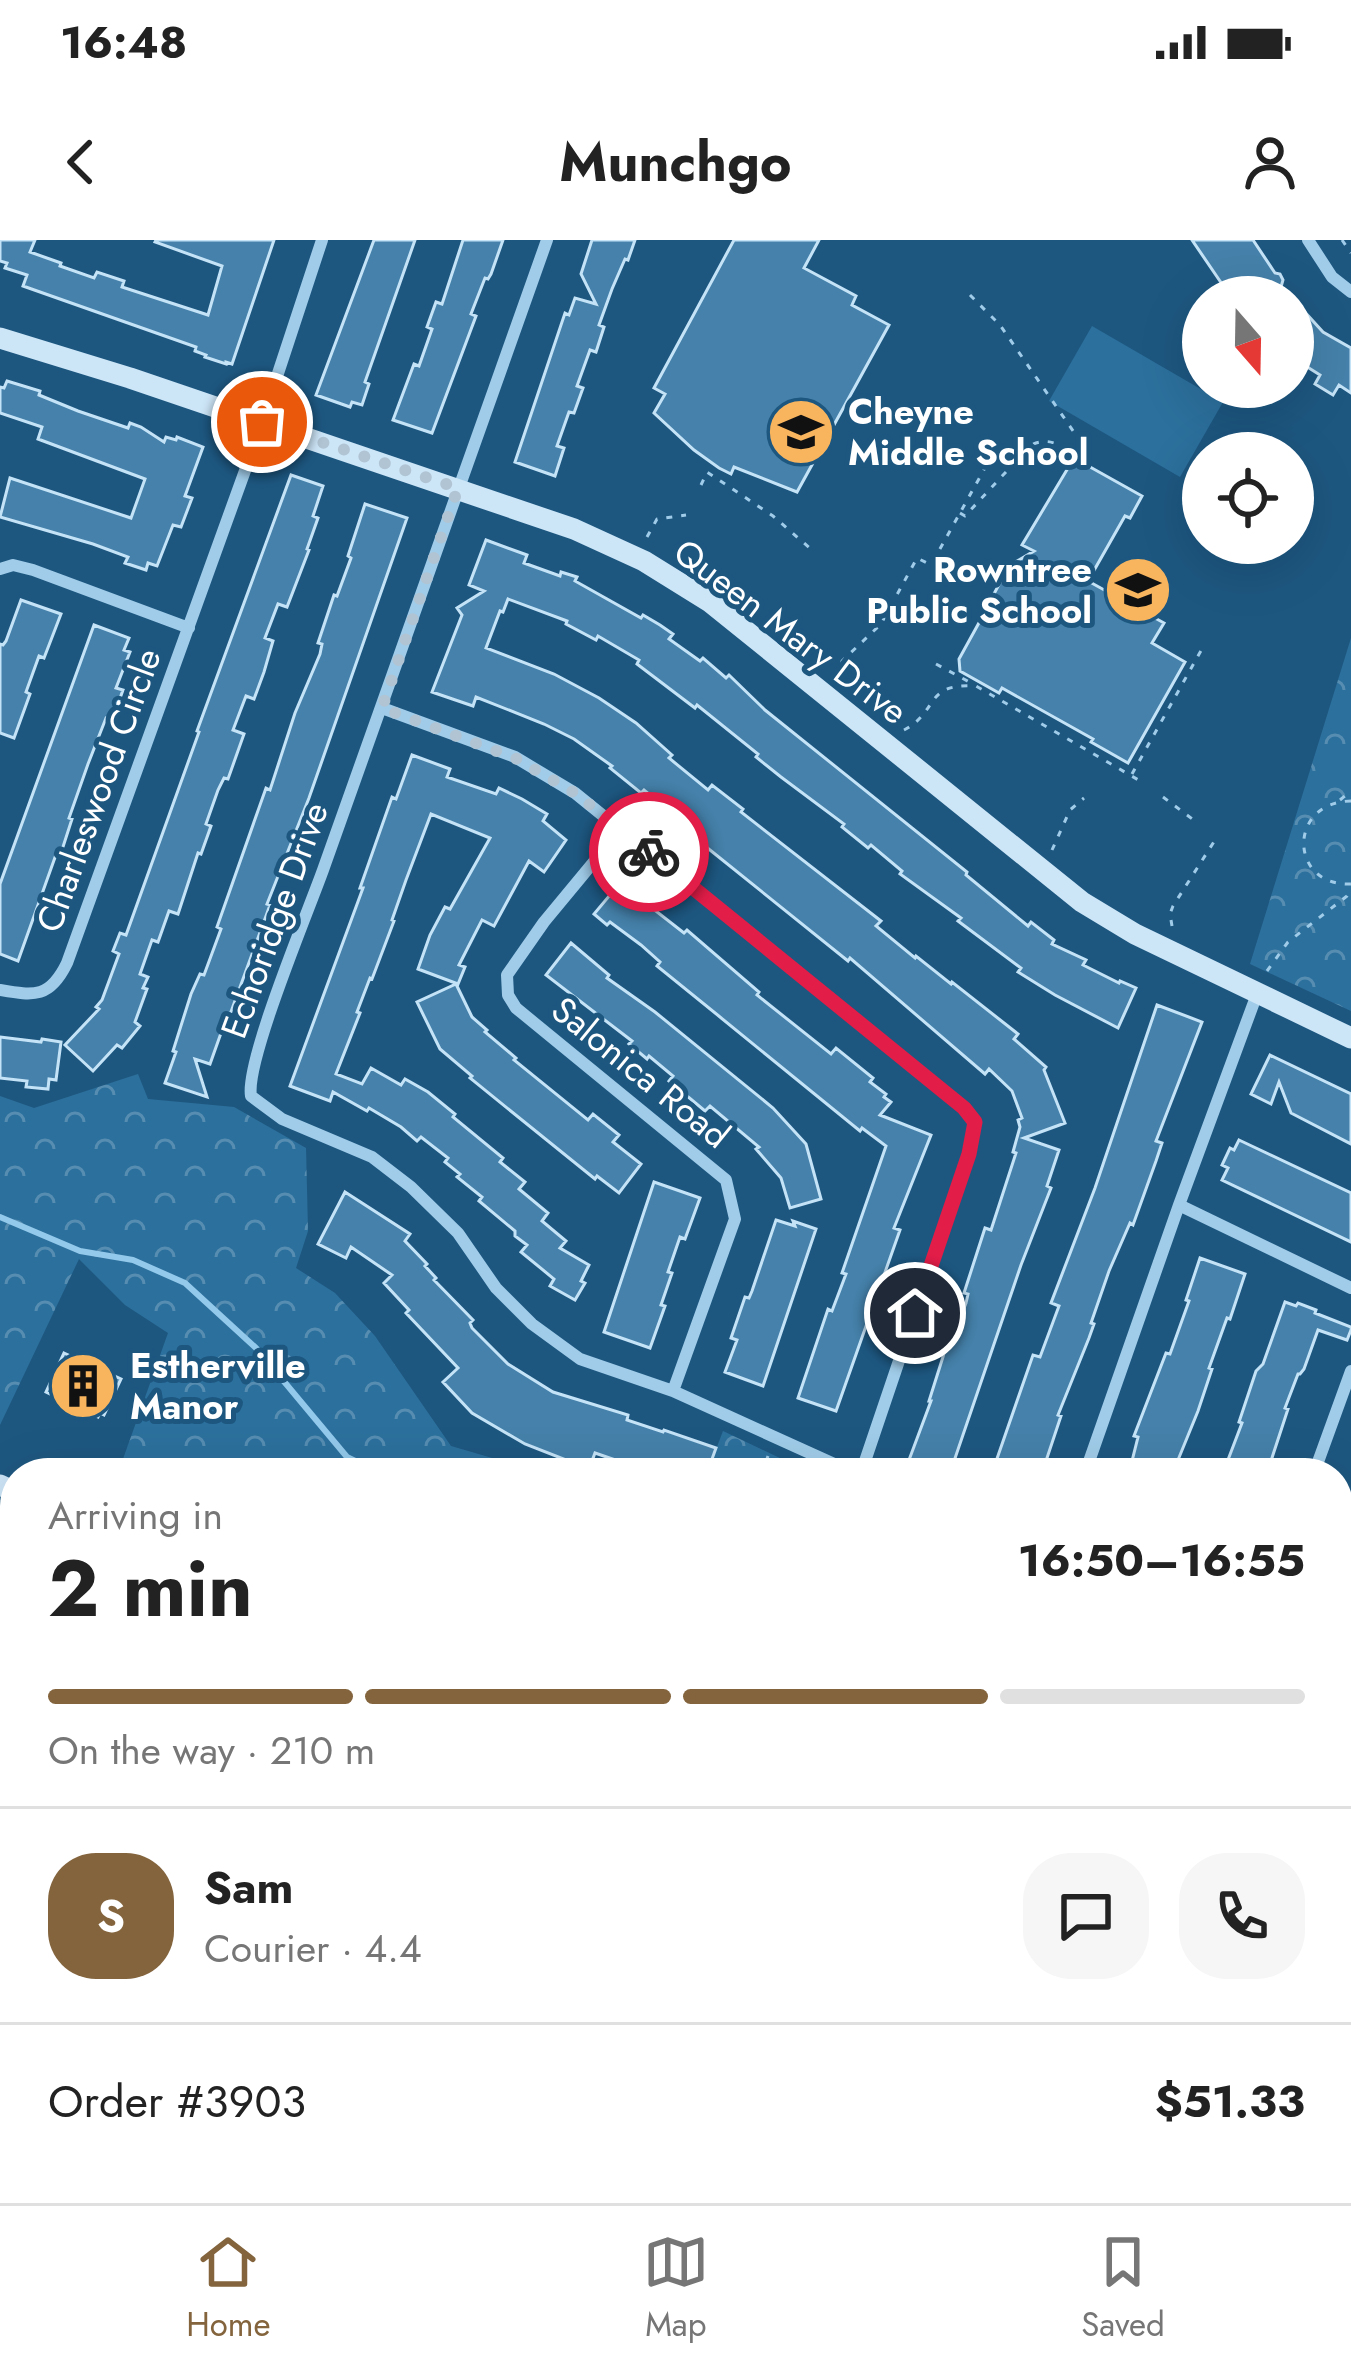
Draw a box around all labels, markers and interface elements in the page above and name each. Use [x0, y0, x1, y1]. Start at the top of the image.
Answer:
text: 16:48 [60, 10, 187, 75]
text: Munchgo [559, 123, 792, 201]
icon: back [48, 129, 114, 195]
icon: person [1237, 129, 1303, 195]
north arrow [1182, 276, 1314, 408]
map controls [1182, 276, 1314, 564]
pin [211, 371, 313, 473]
place label: Cheyne Middle School [848, 385, 1089, 478]
icon: bag [229, 389, 295, 455]
school or university icon: Cheyne Middle School [766, 397, 836, 467]
button: locate [1182, 432, 1314, 564]
street label: Queen Mary Drive [663, 526, 919, 736]
place label: Rowntree Public School [866, 543, 1092, 636]
school or university icon: Rowntree Public School [1103, 555, 1173, 625]
street label: Charleswood Circle [22, 641, 174, 939]
courier [589, 792, 709, 912]
street label: Echoridge Drive [207, 795, 341, 1045]
icon: bike [616, 819, 682, 885]
street label: Salonica Road [541, 984, 741, 1160]
pin [864, 1262, 966, 1364]
icon: home [882, 1280, 948, 1346]
place label: Estherville Manor [130, 1339, 306, 1432]
building icon: Estherville Manor [48, 1351, 118, 1421]
text: Arriving in [48, 1487, 223, 1544]
text: 16:50–16:55 [1018, 1528, 1305, 1593]
text: 2 min [48, 1533, 253, 1645]
text: On the way · 210 m [48, 1722, 375, 1779]
button: chat [1023, 1853, 1149, 1979]
button: phone [1179, 1853, 1305, 1979]
text: Sam [204, 1855, 293, 1920]
text: S [97, 1883, 125, 1948]
text: Courier · 4.4 [204, 1920, 422, 1977]
text: Order #3903 [48, 2069, 306, 2134]
text: $51.33 [1155, 2069, 1305, 2134]
tab: Home [186, 2229, 271, 2348]
tab: Map [643, 2229, 709, 2348]
tab: Saved [1081, 2229, 1165, 2348]

